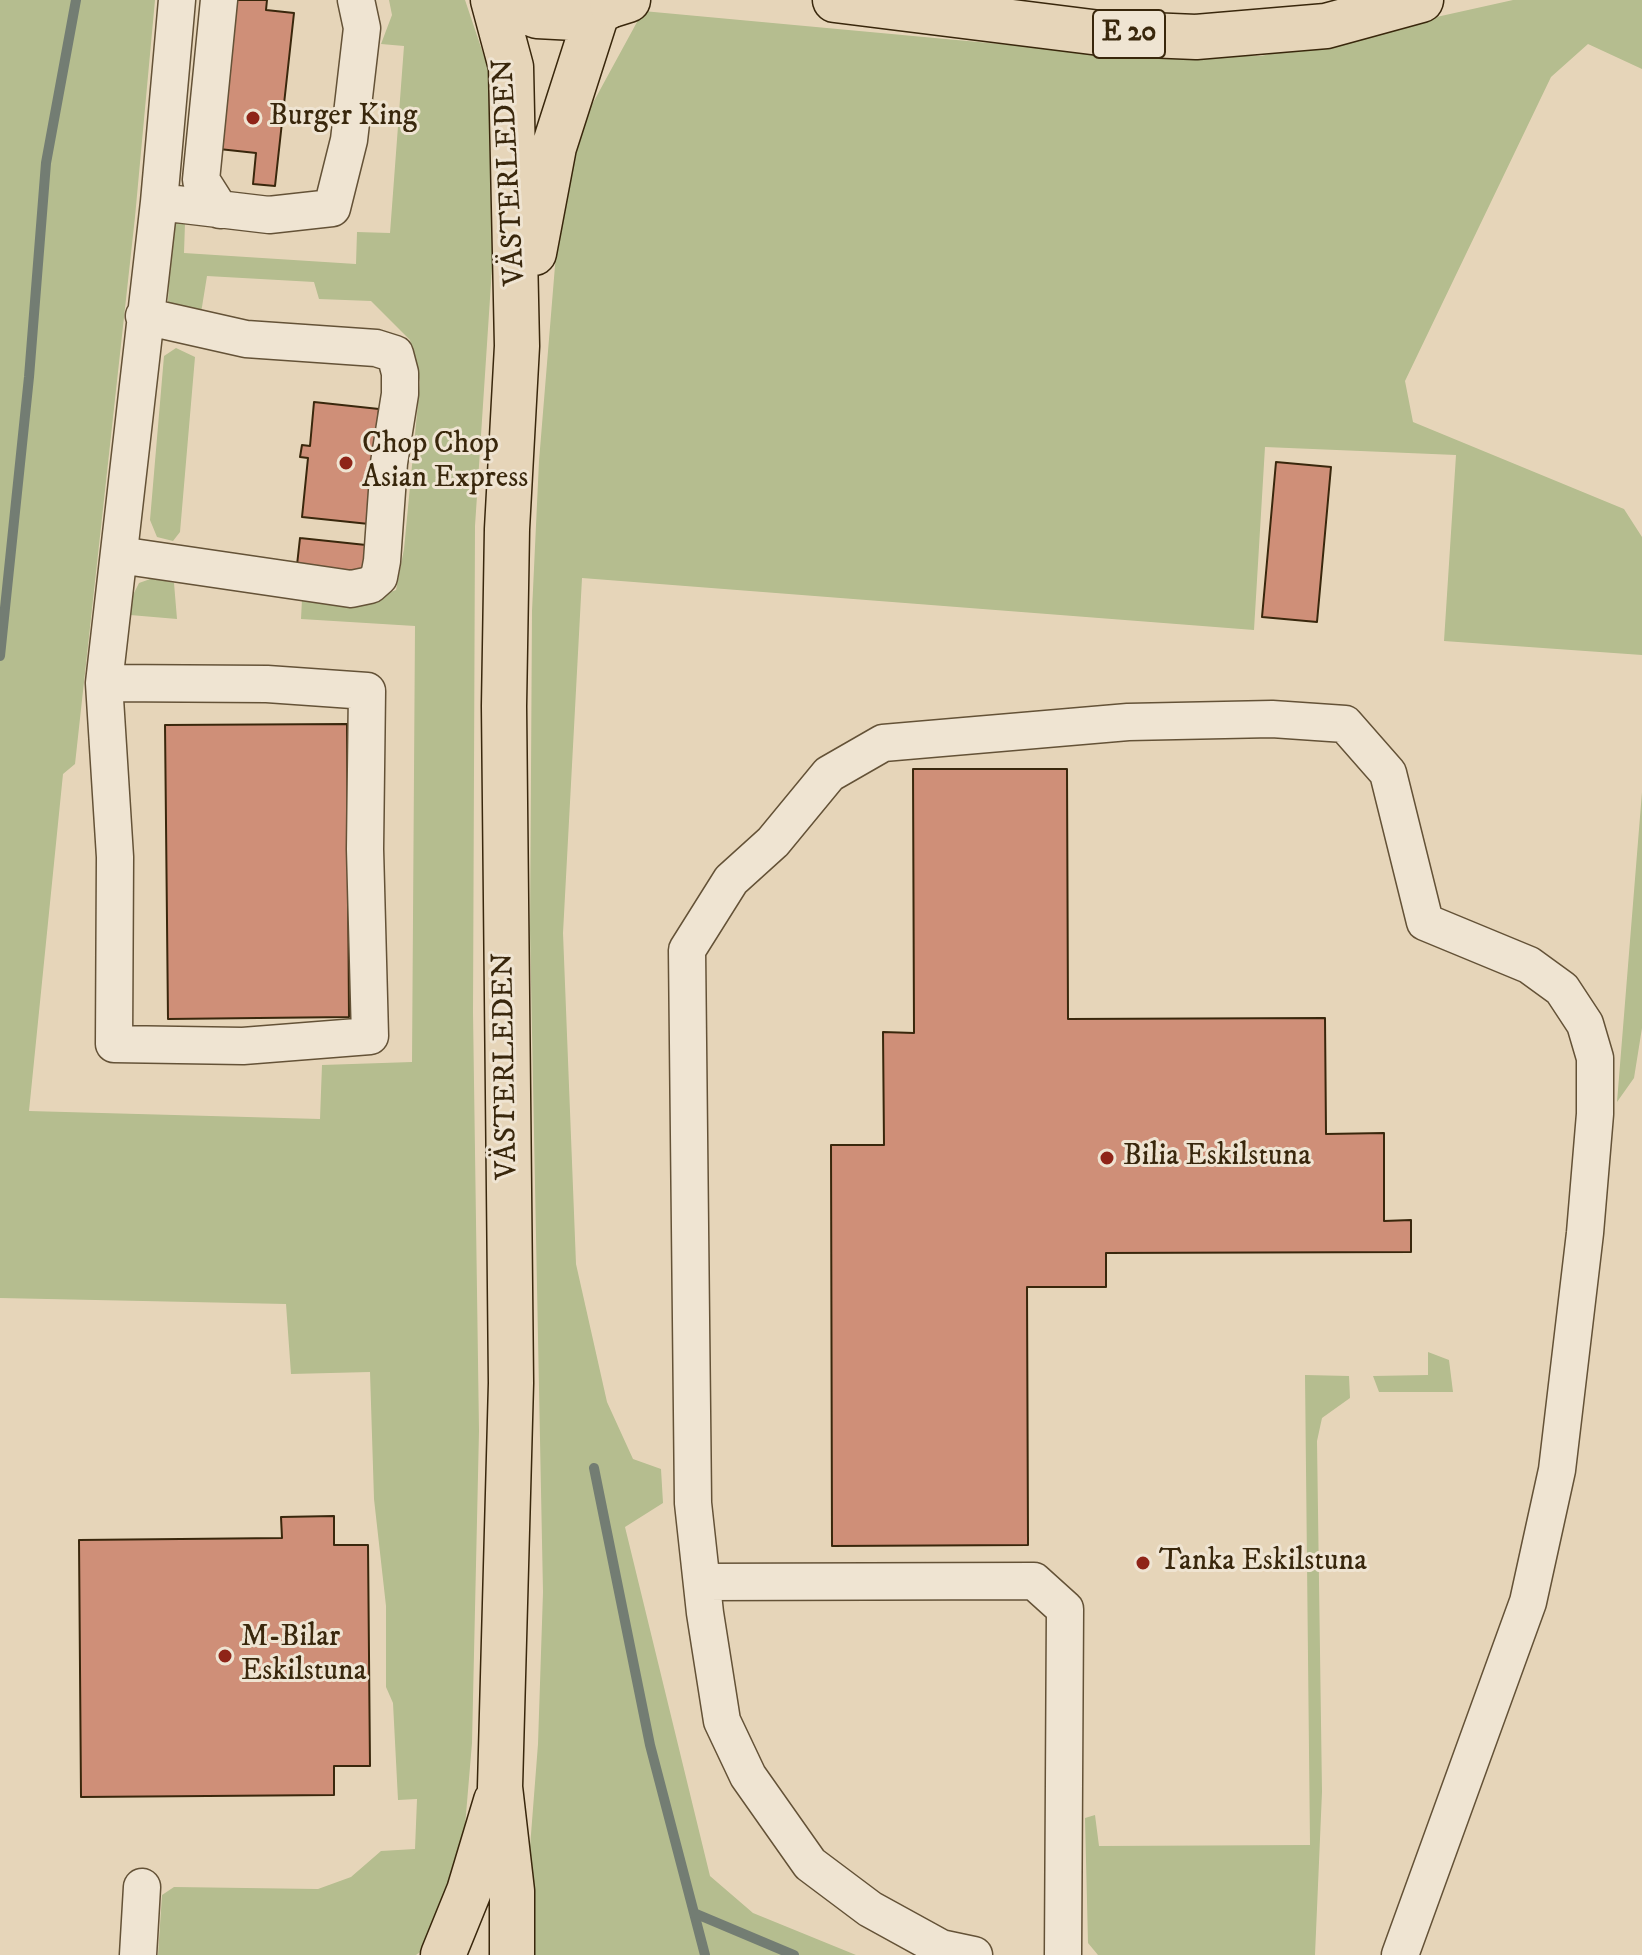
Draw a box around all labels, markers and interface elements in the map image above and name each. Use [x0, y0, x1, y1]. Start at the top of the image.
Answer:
road number: E 20 [1093, 10, 1165, 58]
street label: VÄSTERLEDEN [487, 58, 535, 286]
place label: Burger King [269, 100, 417, 136]
marker: Burger King [244, 109, 262, 127]
place label: Chop Chop Asian Express [362, 428, 528, 498]
marker: Chop Chop Asian Express [337, 454, 355, 472]
street label: VÄSTERLEDEN [487, 952, 527, 1180]
place label: Bilia Eskilstuna [1123, 1140, 1311, 1176]
marker: Bilia Eskilstuna [1098, 1149, 1116, 1167]
place label: Tanka Eskilstuna [1159, 1545, 1367, 1581]
marker: Tanka Eskilstuna [1134, 1554, 1152, 1572]
place label: M-Bilar Eskilstuna [241, 1621, 366, 1692]
marker: M-Bilar Eskilstuna [216, 1647, 234, 1665]

